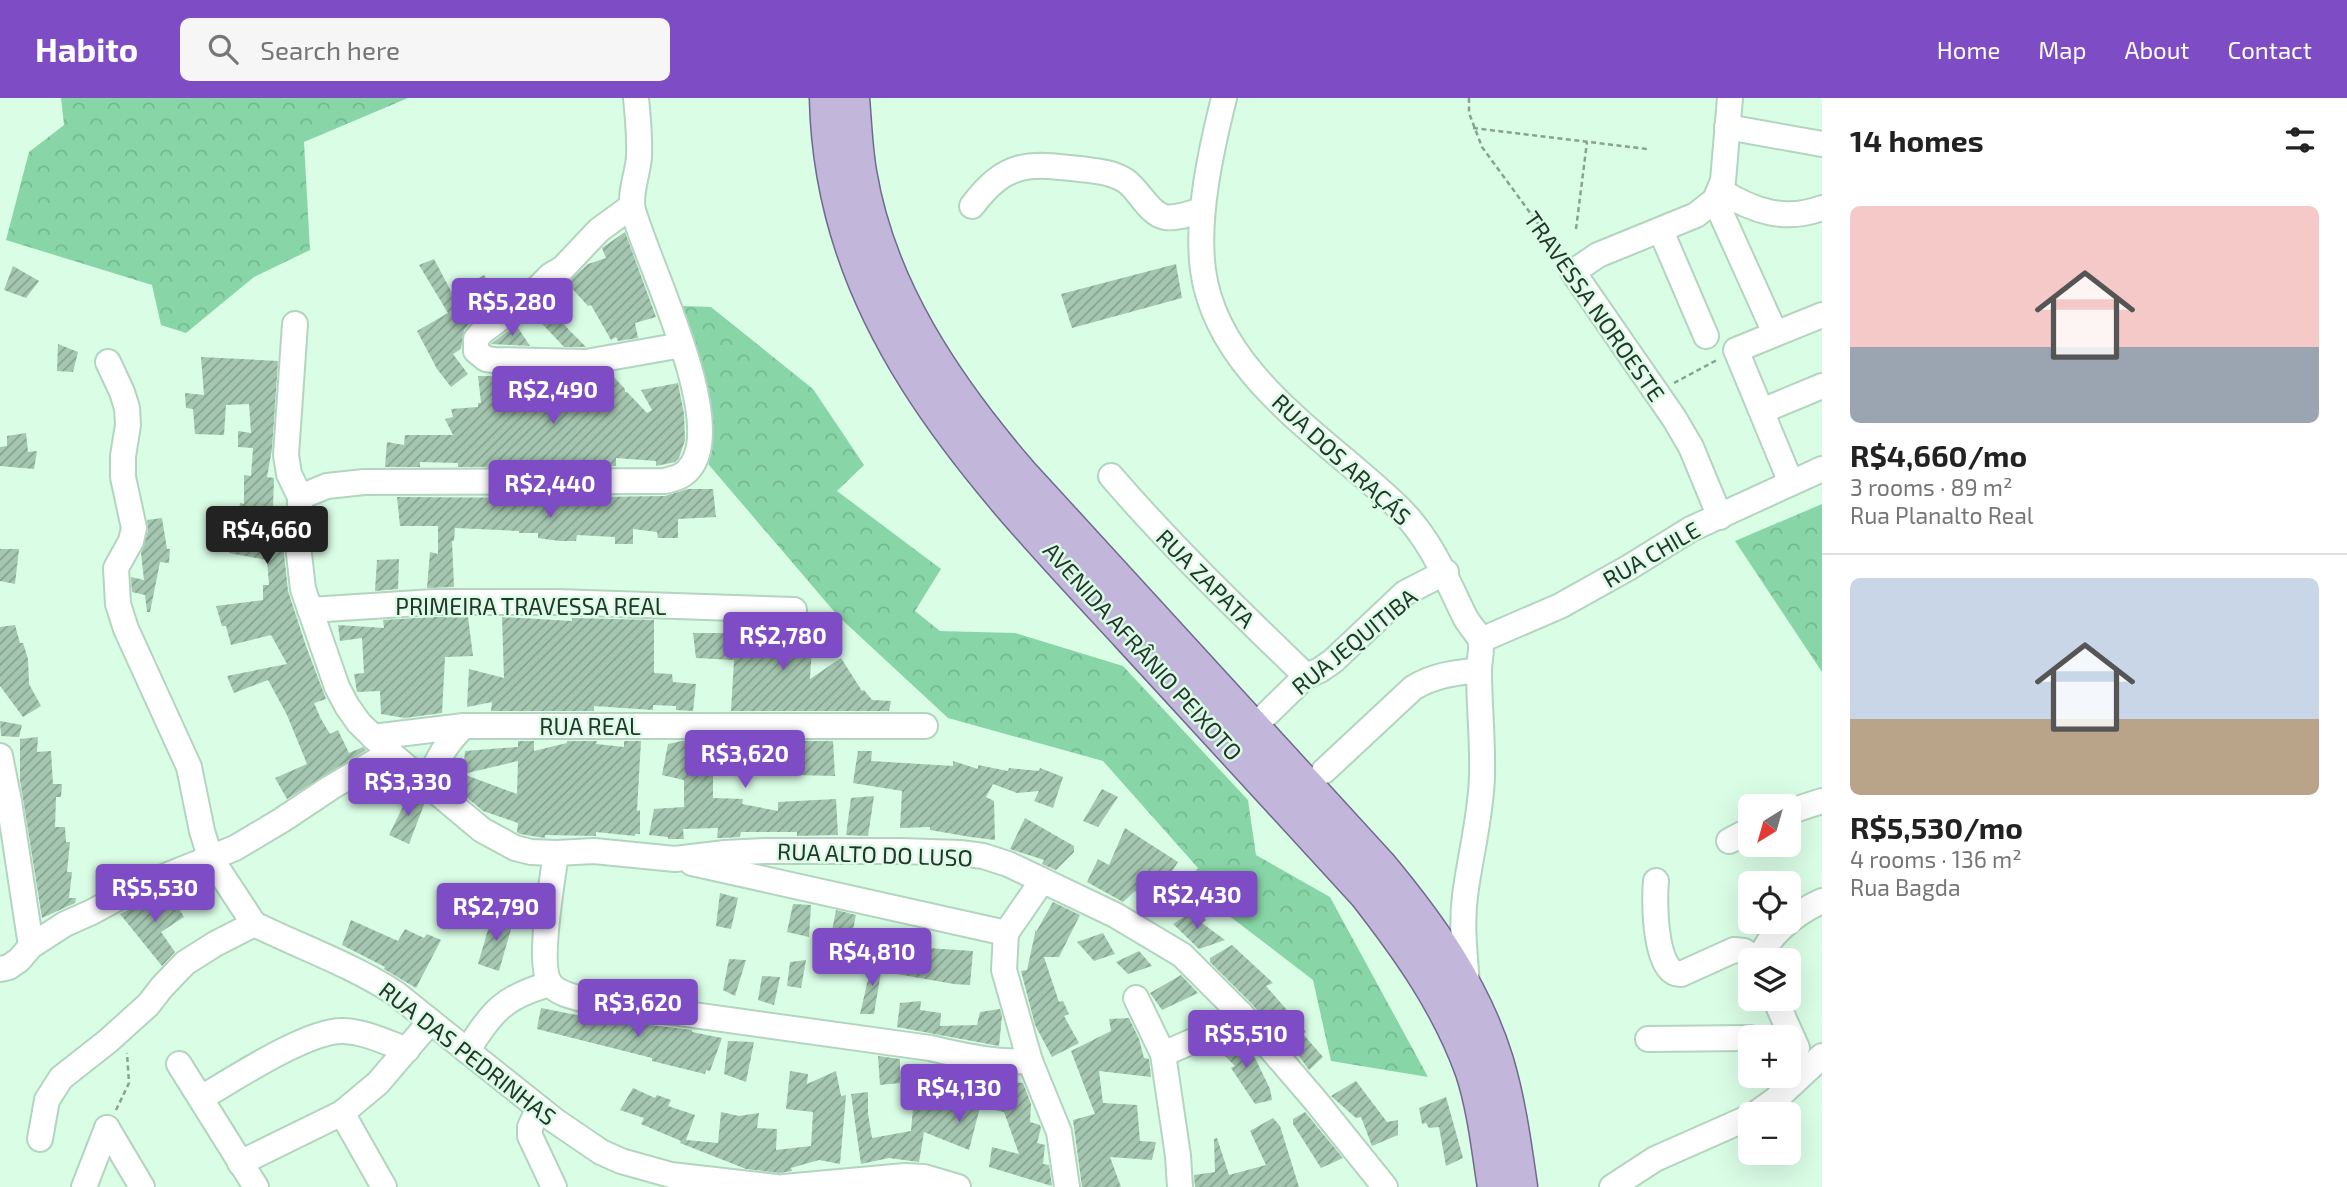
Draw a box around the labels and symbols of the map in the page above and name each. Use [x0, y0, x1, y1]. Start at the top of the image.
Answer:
street label: TRAVESSA NOROESTE [1519, 205, 1671, 407]
pin: R$5,280 [447, 278, 577, 338]
pin: R$2,490 [488, 366, 618, 426]
street label: RUA DOS ARAÇÁS [1266, 388, 1417, 531]
pin: R$2,440 [485, 460, 615, 520]
pin: R$4,660 [202, 506, 332, 566]
street label: RUA CHILE [1597, 515, 1705, 593]
street label: RUA ZAPATA [1151, 523, 1262, 634]
street label: AVENIDA AFRÂNIO PEIXOTO [1038, 536, 1248, 766]
street label: RUA JEQUITIBA [1286, 582, 1423, 700]
street label: PRIMEIRA TRAVESSA REAL [395, 592, 667, 620]
pin: R$2,780 [718, 612, 848, 672]
street label: RUA REAL [539, 712, 641, 740]
pin: R$3,620 [680, 730, 810, 790]
pin: R$3,330 [343, 758, 473, 818]
north arrow [1738, 794, 1801, 858]
street label: RUA ALTO DO LUSO [777, 837, 973, 871]
pin: R$5,530 [90, 864, 220, 924]
pin: R$2,430 [1132, 872, 1262, 931]
pin: R$2,790 [431, 884, 561, 943]
pin: R$4,810 [807, 928, 937, 988]
street label: RUA DAS PEDRINHAS [374, 975, 562, 1131]
pin: R$3,620 [573, 979, 703, 1039]
pin: R$5,510 [1181, 1010, 1311, 1070]
pin: R$4,130 [894, 1065, 1024, 1124]

